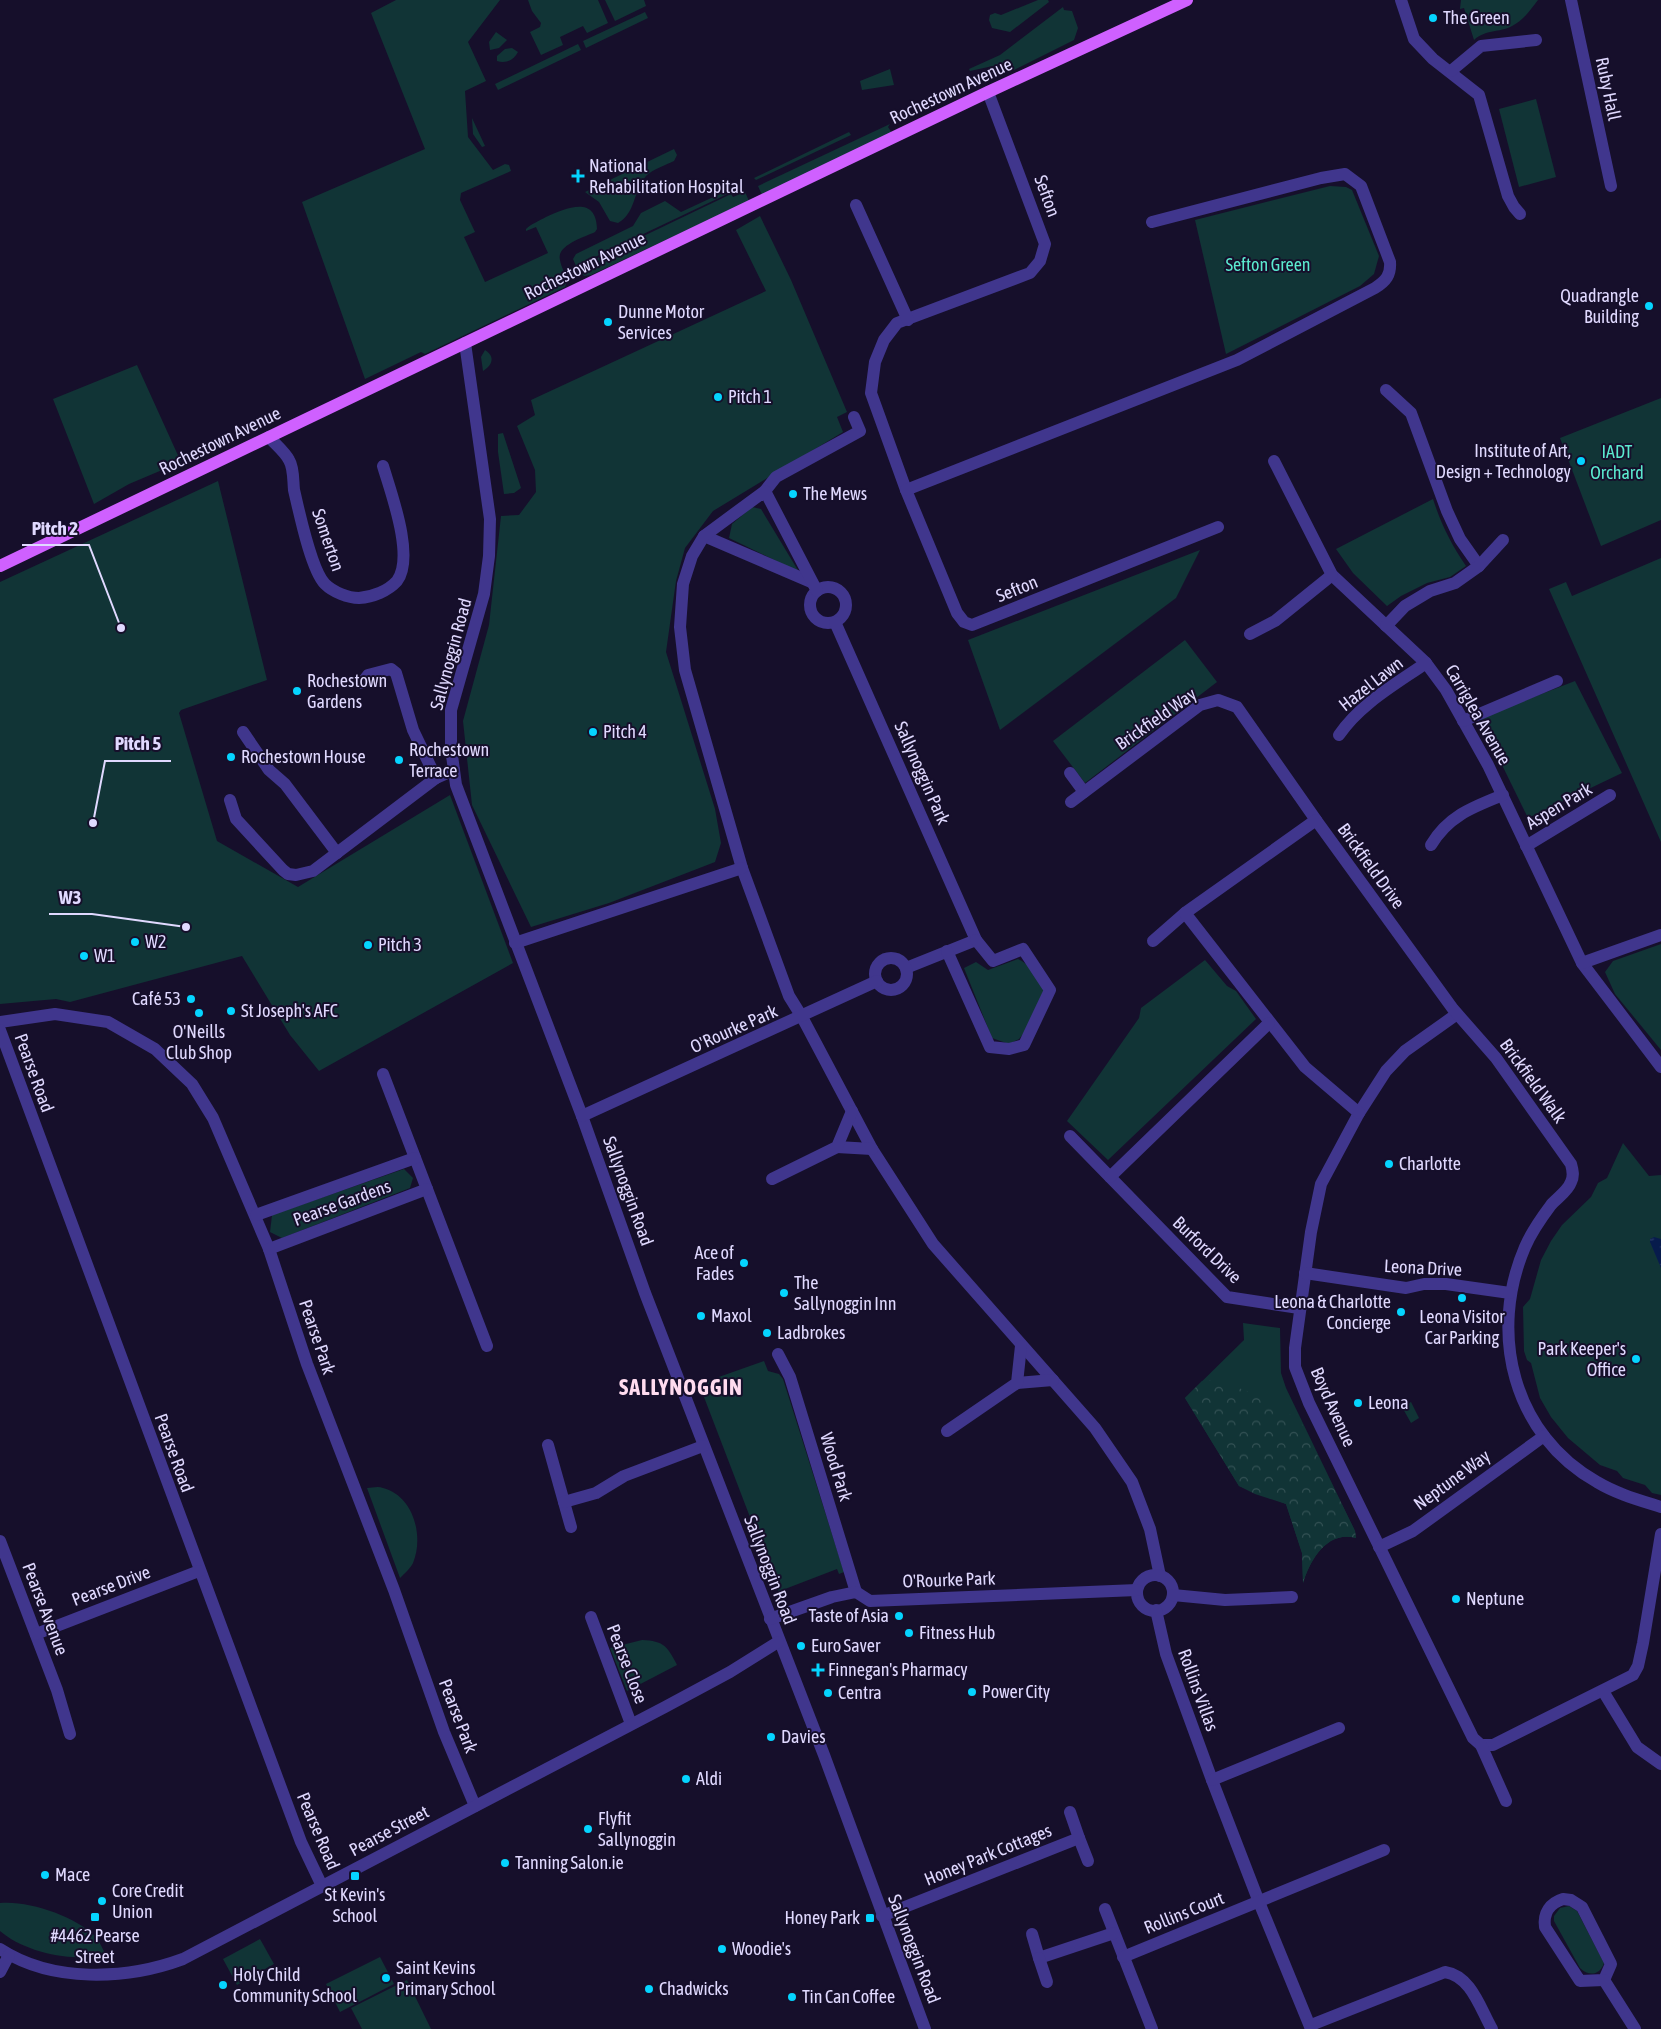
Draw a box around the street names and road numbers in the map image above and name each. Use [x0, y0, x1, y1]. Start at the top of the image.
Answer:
street label: Rochestown Avenue [886, 53, 1015, 128]
street label: Ruby Hall [1592, 55, 1625, 123]
street label: Sefton [1030, 172, 1065, 220]
street label: Rochestown Avenue [521, 227, 649, 304]
street label: Rochestown Avenue [156, 402, 284, 479]
street label: Somerton [308, 506, 349, 574]
street label: Sefton [993, 571, 1041, 606]
street label: Sallynoggin Road [426, 596, 476, 712]
street label: Hazel Lawn [1335, 652, 1407, 715]
street label: Carriglea Avenue [1441, 661, 1516, 769]
street label: Brickfield Way [1111, 683, 1200, 754]
street label: Sallynoggin Park [890, 718, 955, 828]
street label: Aspen Park [1522, 778, 1596, 833]
street label: Brickfield Drive [1333, 819, 1409, 912]
street label: O'Rourke Park [687, 1000, 781, 1057]
street label: Pearse Road [11, 1031, 58, 1115]
street label: Brickfield Walk [1496, 1034, 1571, 1127]
street label: Sallynoggin Road [599, 1133, 658, 1248]
street label: Pearse Gardens [290, 1175, 394, 1230]
street label: Burford Drive [1169, 1212, 1246, 1287]
street label: Leona Drive [1384, 1255, 1463, 1280]
street label: Pearse Park [295, 1297, 340, 1377]
street label: Boyd Avenue [1307, 1364, 1360, 1450]
street label: Pearse Road [151, 1411, 198, 1495]
street label: Wood Park [816, 1430, 857, 1504]
street label: Neptune Way [1410, 1445, 1494, 1514]
street label: Sallynoggin Road [740, 1513, 801, 1627]
street label: Pearse Avenue [18, 1560, 73, 1658]
street label: Pearse Drive [69, 1561, 153, 1610]
street label: O'Rourke Park [902, 1567, 996, 1592]
street label: Pearse Close [603, 1621, 652, 1706]
street label: Rollins Villas [1174, 1646, 1223, 1734]
street label: Pearse Park [435, 1676, 482, 1756]
street label: Pearse Road [293, 1789, 344, 1873]
street label: Pearse Street [345, 1801, 432, 1860]
street label: Honey Park Cottages [921, 1819, 1054, 1890]
street label: Rollins Court [1141, 1887, 1227, 1938]
street label: Sallynoggin Road [884, 1892, 945, 2006]

